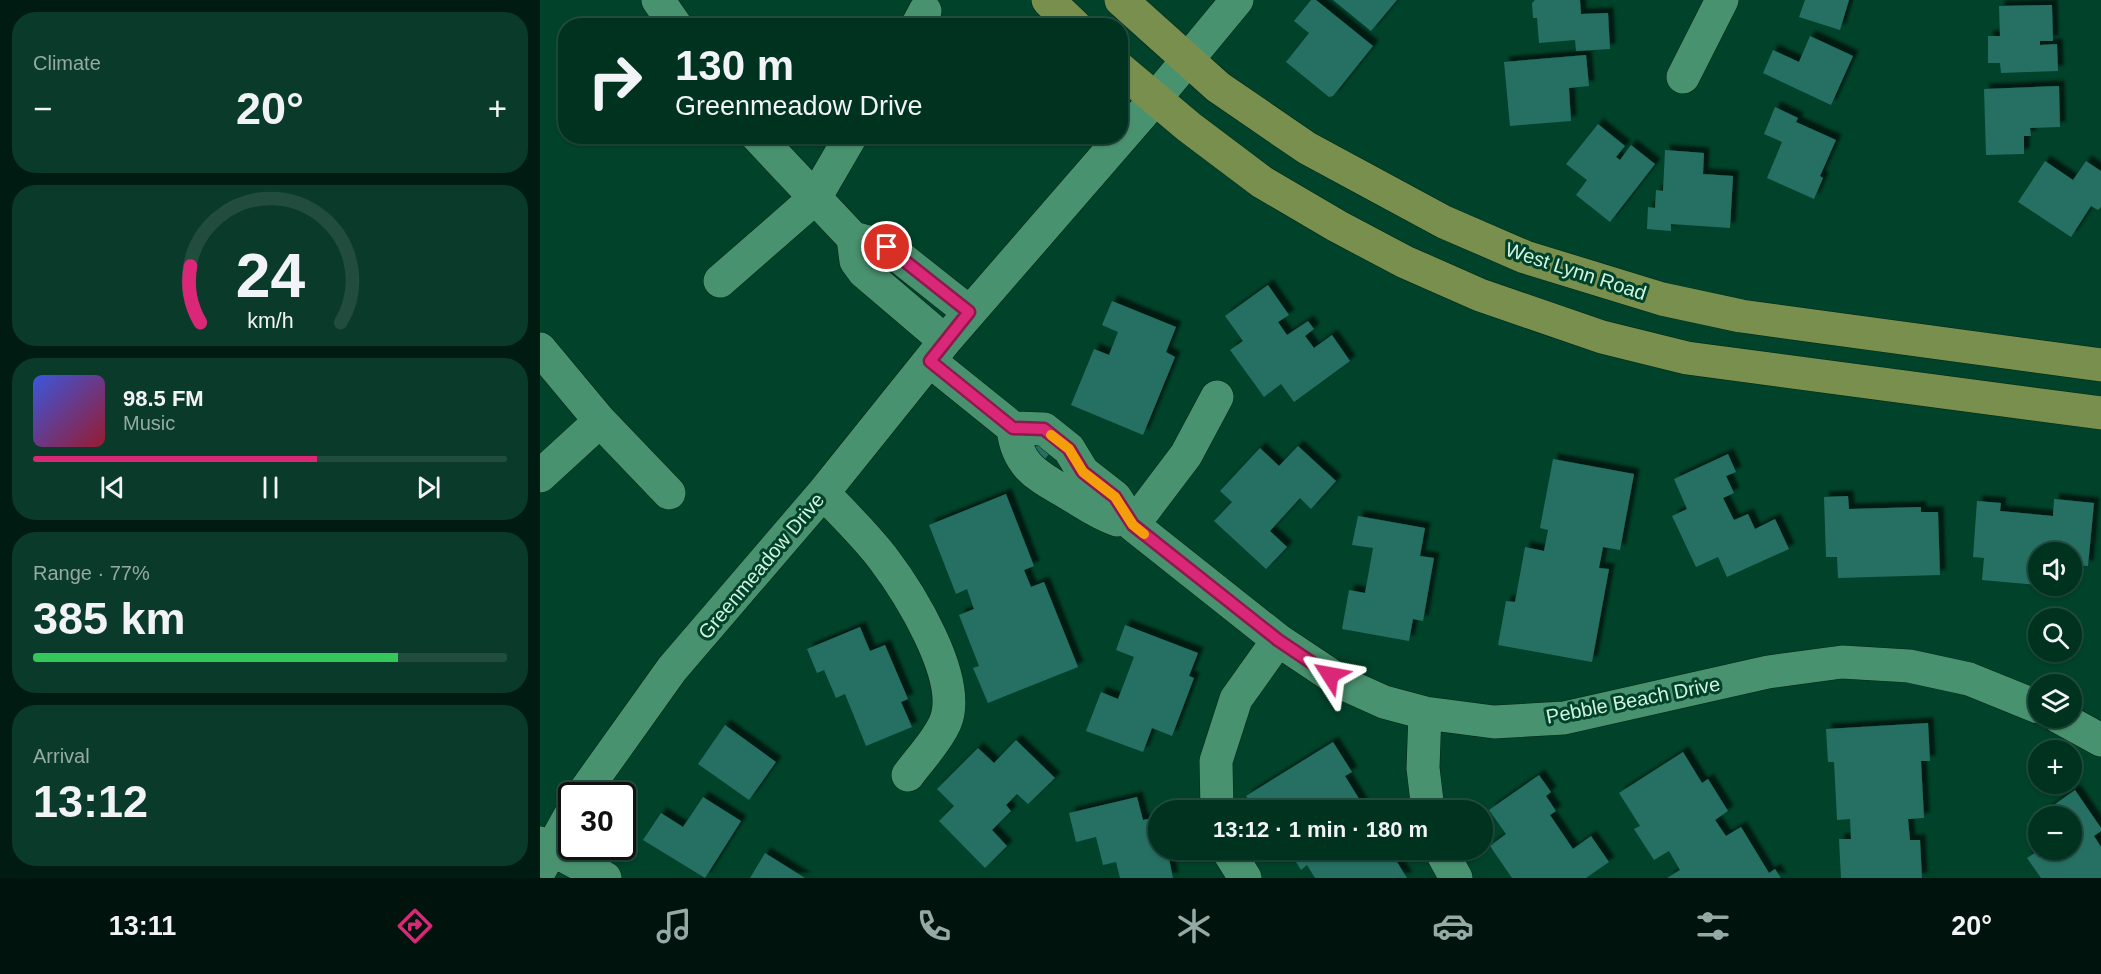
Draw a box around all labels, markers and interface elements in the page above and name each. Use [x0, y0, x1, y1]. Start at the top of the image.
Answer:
icon: right [576, 42, 654, 120]
text: 130 m [675, 42, 794, 89]
text: Climate [33, 52, 101, 74]
text: 20° [236, 83, 304, 134]
text: − [33, 90, 52, 127]
text: + [488, 90, 507, 127]
text: Greenmeadow Drive [675, 91, 923, 121]
pin [861, 221, 912, 272]
icon: arrive [870, 230, 903, 263]
street label: West Lynn Road [1503, 238, 1649, 304]
text: 24 [235, 241, 305, 310]
text: km/h [247, 309, 293, 333]
text: 98.5 FM [123, 386, 204, 411]
text: Music [123, 412, 175, 434]
icon: previous [96, 471, 129, 504]
icon: pause [254, 471, 287, 504]
icon: next [412, 471, 445, 504]
street label: Greenmeadow Drive [694, 489, 828, 643]
map controls [2028, 542, 2082, 860]
button: sound [2028, 542, 2082, 596]
text: Range · 77% [33, 562, 150, 584]
text: 385 km [33, 593, 186, 644]
button: search [2028, 608, 2082, 662]
position arrow [1298, 643, 1362, 707]
street label: Pebble Beach Drive [1544, 672, 1722, 728]
button: layers [2028, 674, 2082, 728]
button: + [2028, 740, 2082, 794]
text: Arrival [33, 745, 90, 767]
text: 13:12 [33, 776, 148, 827]
speed limit sign: 30 [558, 782, 636, 860]
button: − [2028, 806, 2082, 860]
text: 13:12 · 1 min · 180 m [1213, 817, 1428, 842]
icon: directions [394, 905, 436, 947]
icon: music [653, 905, 695, 947]
icon: phone [913, 905, 955, 947]
icon: climate [1173, 905, 1215, 947]
icon: car [1432, 905, 1474, 947]
icon: filters [1692, 905, 1734, 947]
text: 13:11 [109, 911, 176, 941]
text: 20° [1951, 911, 1992, 941]

